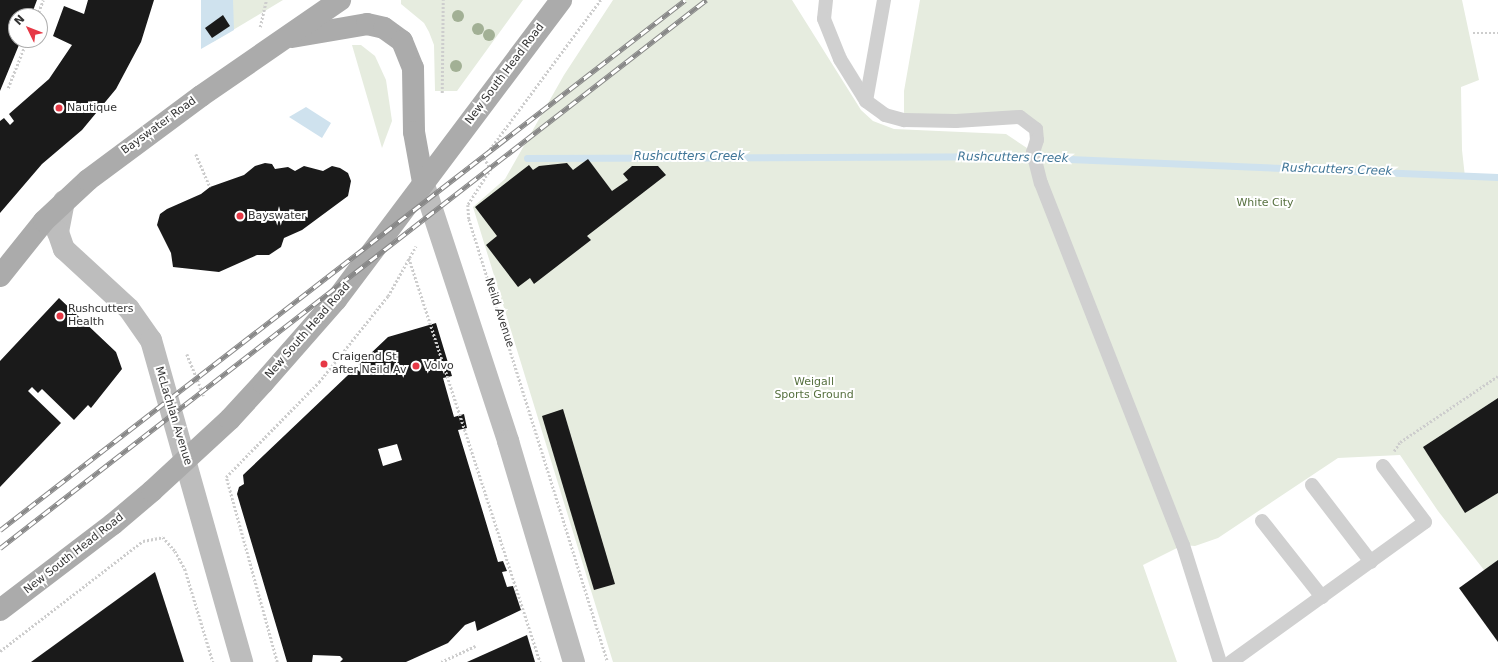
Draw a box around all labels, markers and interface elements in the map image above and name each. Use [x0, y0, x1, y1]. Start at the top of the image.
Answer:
north arrow [8, 8, 48, 48]
text: N [12, 12, 27, 28]
street label: New South Head Road [463, 21, 547, 127]
street label: Bayswater Road [119, 95, 199, 157]
place label: Nautique [67, 101, 117, 115]
marker: Nautique [54, 103, 64, 113]
water label: Rushcutters Creek [634, 150, 744, 164]
water label: Rushcutters Creek [957, 150, 1069, 166]
water label: Rushcutters Creek [1281, 161, 1393, 179]
park label: White City [1236, 196, 1294, 210]
place label: Bayswater [248, 209, 306, 223]
marker: Bayswater [235, 211, 245, 221]
street label: Neild Avenue [482, 277, 516, 349]
street label: New South Head Road [263, 280, 353, 382]
place label: Rushcutters Health [68, 303, 133, 329]
marker: Rushcutters Health [55, 311, 65, 321]
place label: Craigend St after Neild Av [332, 351, 406, 377]
marker: Craigend St after Neild Av [319, 359, 329, 369]
place label: Volvo [424, 359, 454, 373]
marker: Volvo [411, 361, 421, 371]
street label: McLachlan Avenue [152, 365, 194, 467]
park label: Weigall Sports Ground [774, 376, 854, 402]
street label: New South Head Road [22, 511, 126, 597]

